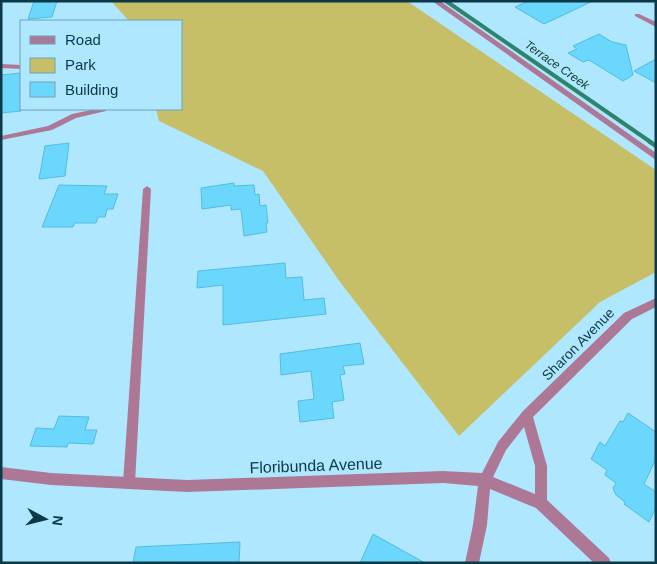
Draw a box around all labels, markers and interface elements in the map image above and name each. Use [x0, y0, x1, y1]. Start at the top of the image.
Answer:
legend [20, 20, 182, 110]
text: Road [65, 31, 101, 48]
water label: Terrace Creek [522, 38, 593, 93]
text: Park [65, 56, 96, 73]
text: Building [65, 81, 118, 98]
street label: Sharon Avenue [539, 304, 618, 383]
street label: Floribunda Avenue [249, 455, 383, 476]
north arrow [20, 494, 70, 544]
text: N [49, 515, 66, 527]

